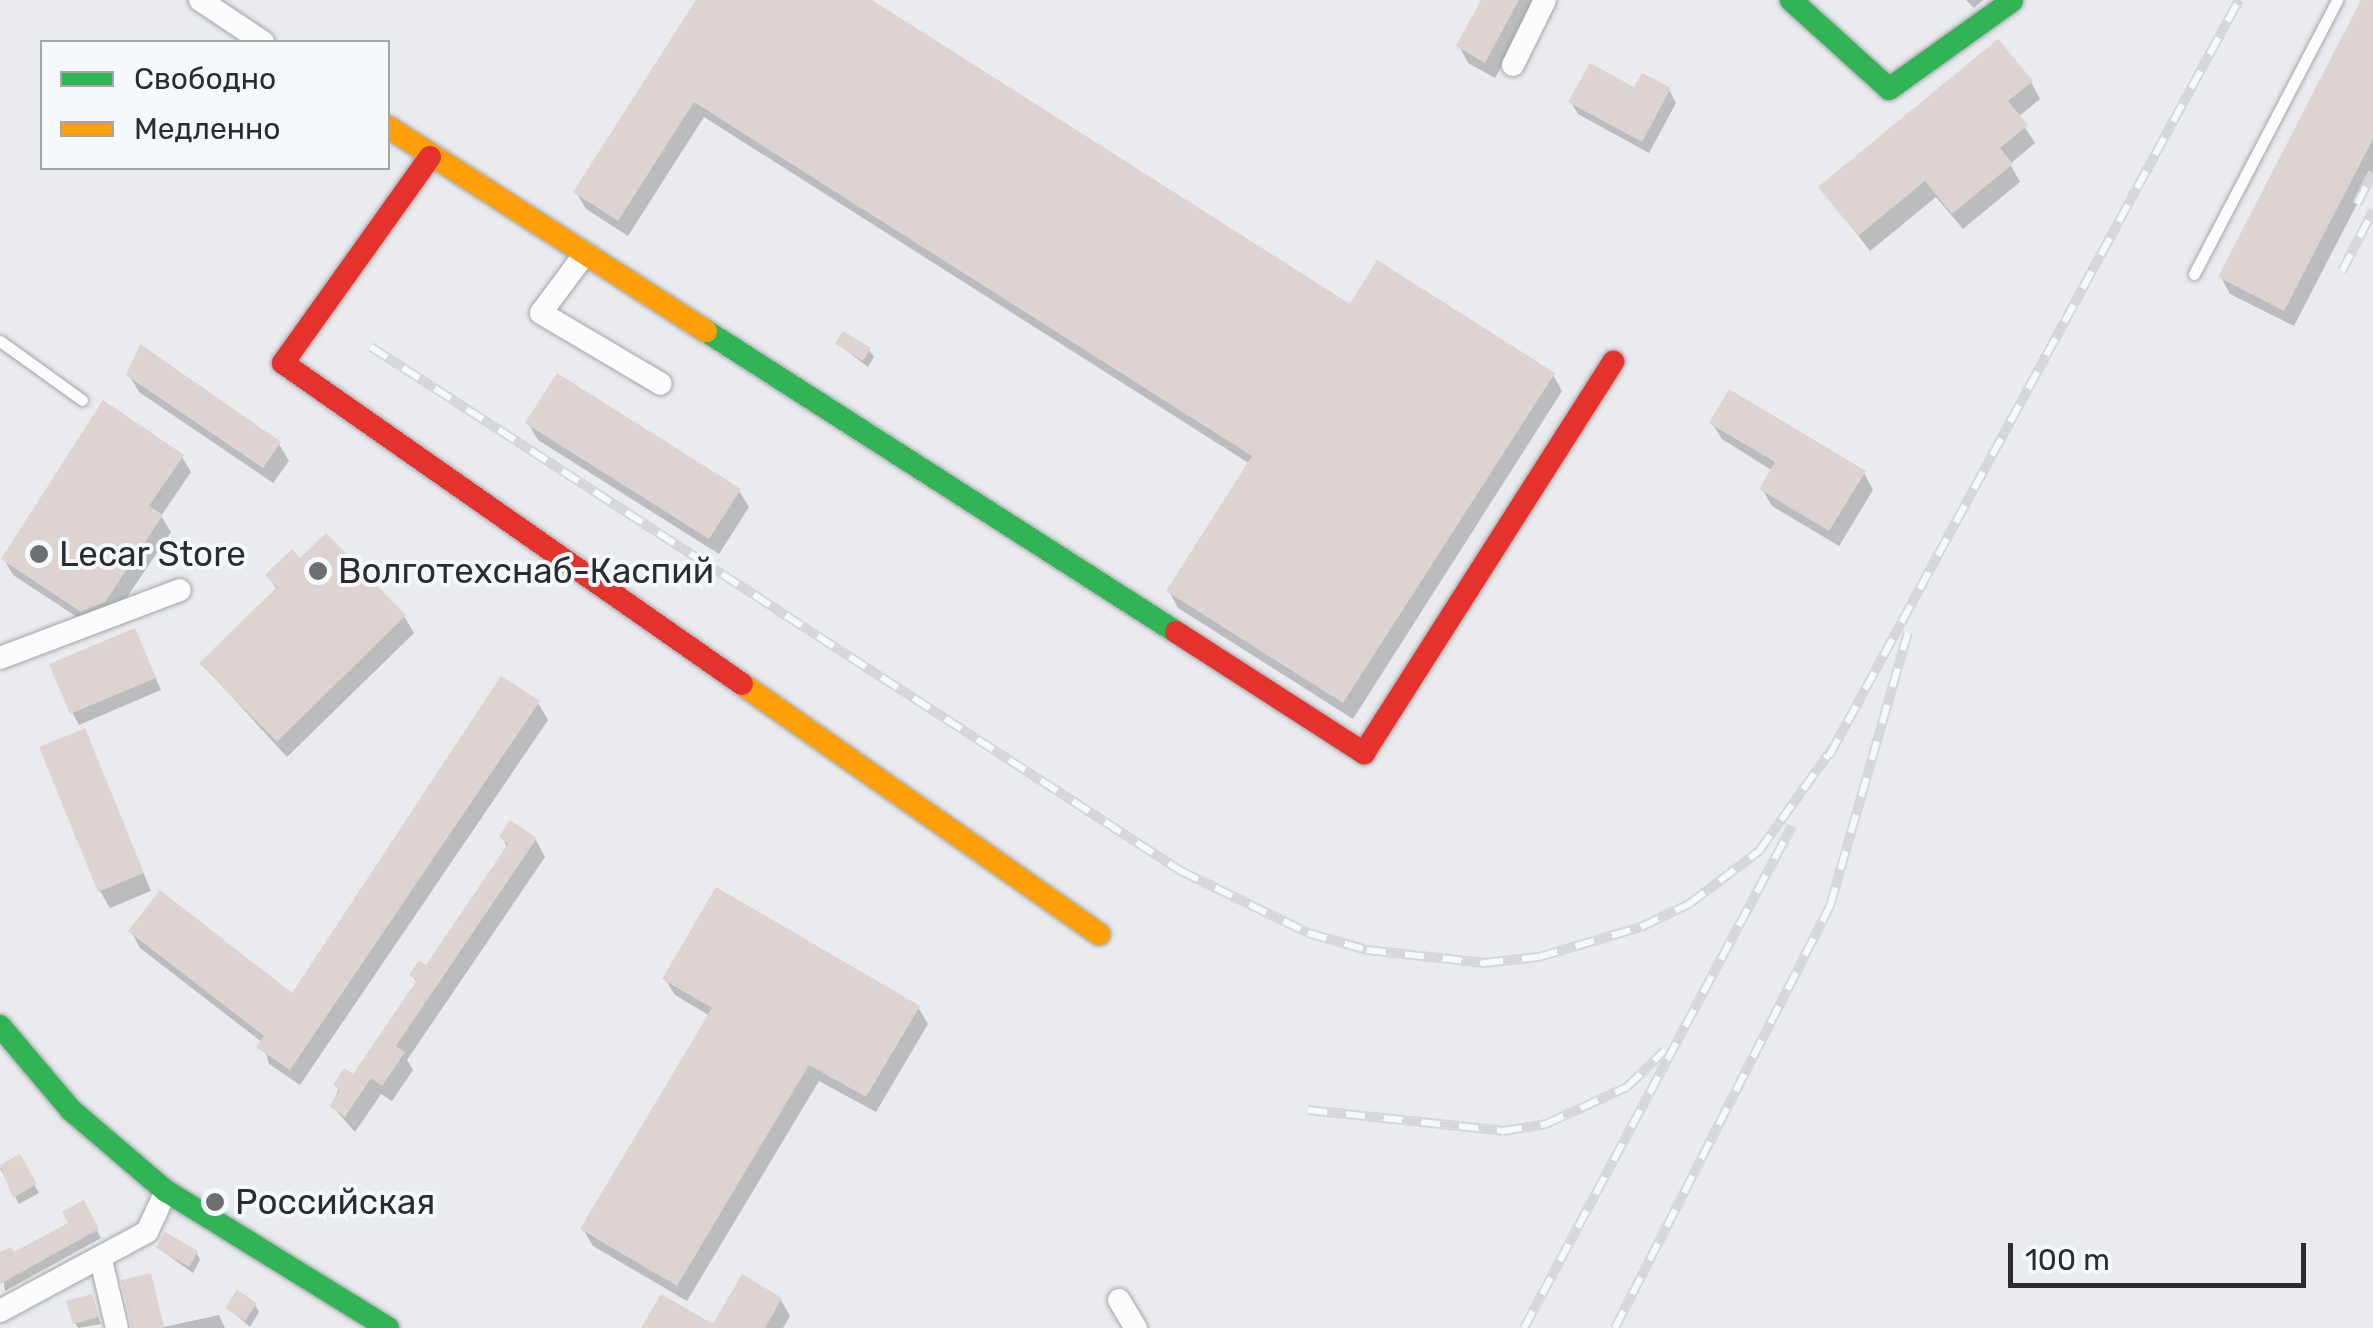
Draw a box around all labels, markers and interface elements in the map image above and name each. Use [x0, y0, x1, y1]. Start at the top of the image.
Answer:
legend [40, 40, 390, 170]
text: Свободно [134, 61, 276, 97]
text: Медленно [134, 111, 281, 147]
place label: Lecar Store [59, 533, 247, 575]
marker: Lecar Store [28, 543, 50, 565]
place label: Волготехснаб-Каспий [338, 550, 714, 592]
marker: Волготехснаб-Каспий [307, 560, 329, 582]
place label: Российская [235, 1181, 435, 1223]
marker: Российская [204, 1191, 226, 1213]
scale bar [2013, 1223, 2310, 1285]
text: 100 m [2025, 1242, 2110, 1278]

